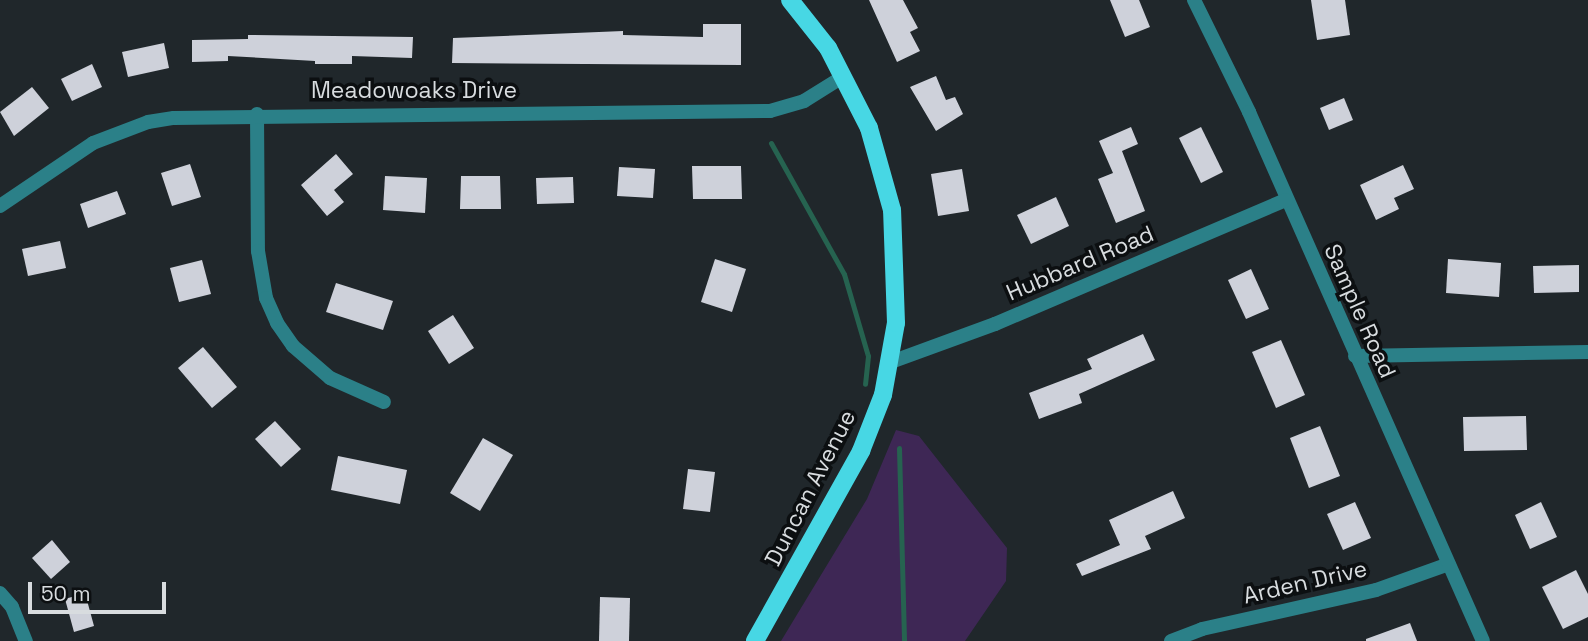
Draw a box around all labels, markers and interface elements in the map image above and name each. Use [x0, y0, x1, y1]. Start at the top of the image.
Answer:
street label: Meadowoaks Drive [311, 76, 517, 104]
street label: Hubbard Road [1002, 220, 1158, 306]
street label: Sample Road [1318, 240, 1402, 382]
street label: Duncan Avenue [759, 405, 861, 571]
street label: Arden Drive [1240, 554, 1370, 610]
scale bar [32, 568, 170, 612]
text: 50 m [41, 580, 91, 607]

